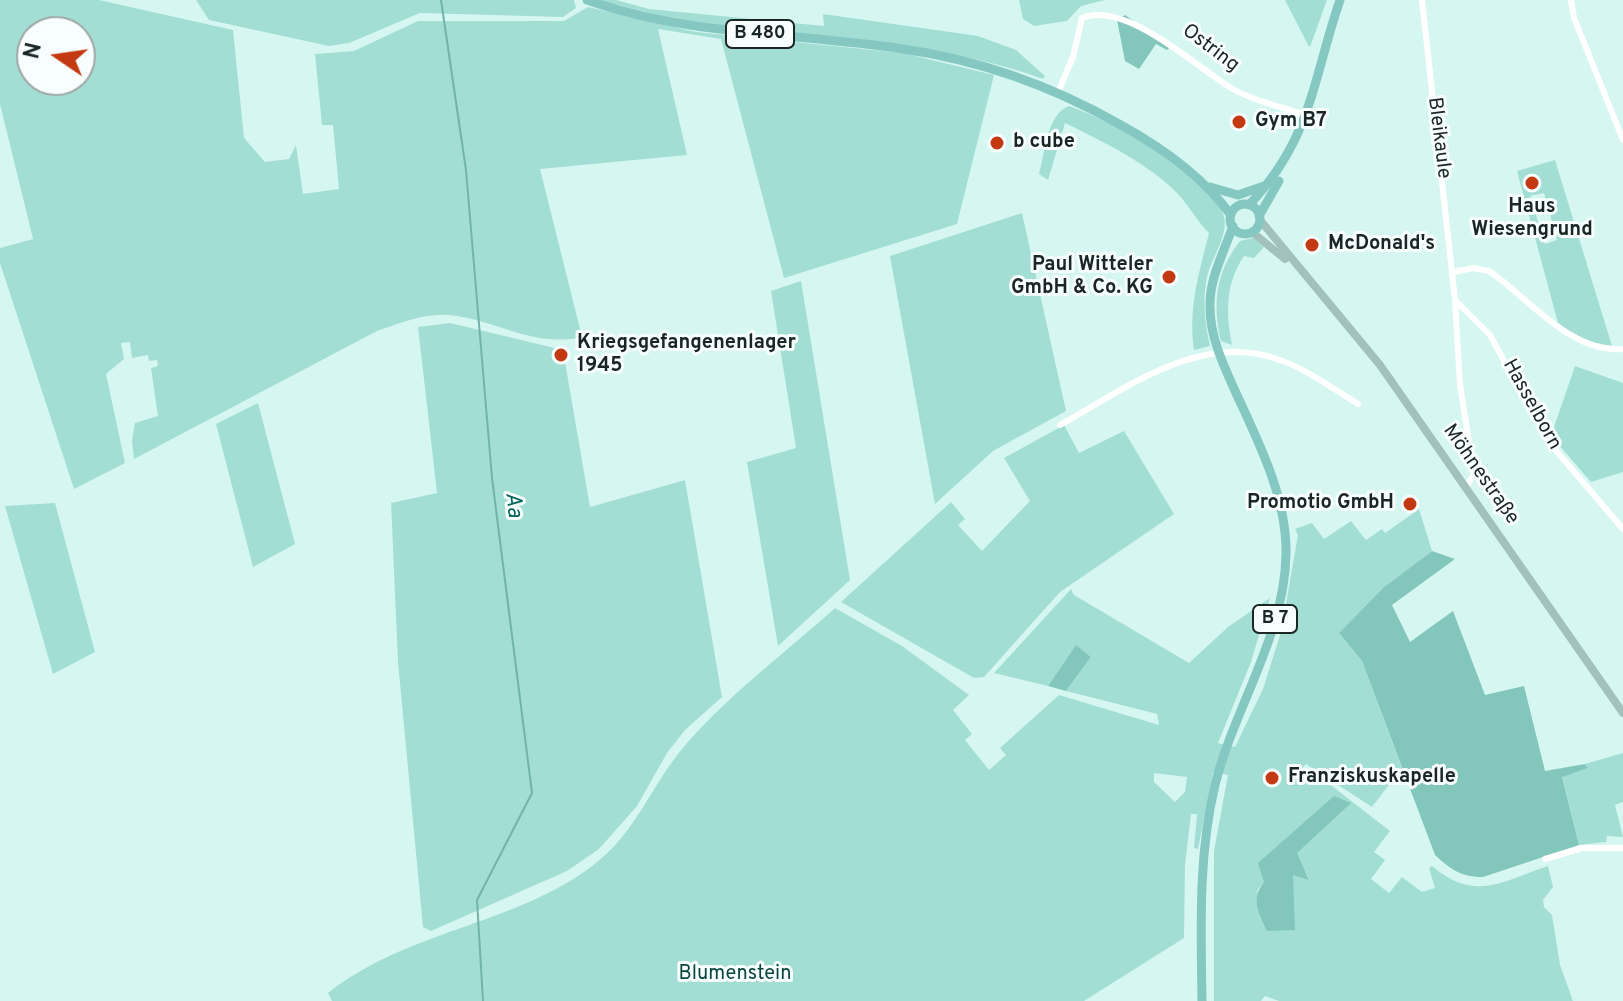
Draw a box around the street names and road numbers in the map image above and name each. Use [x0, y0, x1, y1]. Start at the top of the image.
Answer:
road number: B 480 [726, 20, 794, 48]
street label: Ostring [1177, 20, 1243, 78]
street label: Bleikaule [1421, 96, 1455, 180]
street label: Hasselborn [1496, 355, 1566, 455]
street label: Möhnestraße [1437, 420, 1523, 530]
road number: B 7 [1253, 605, 1297, 633]

